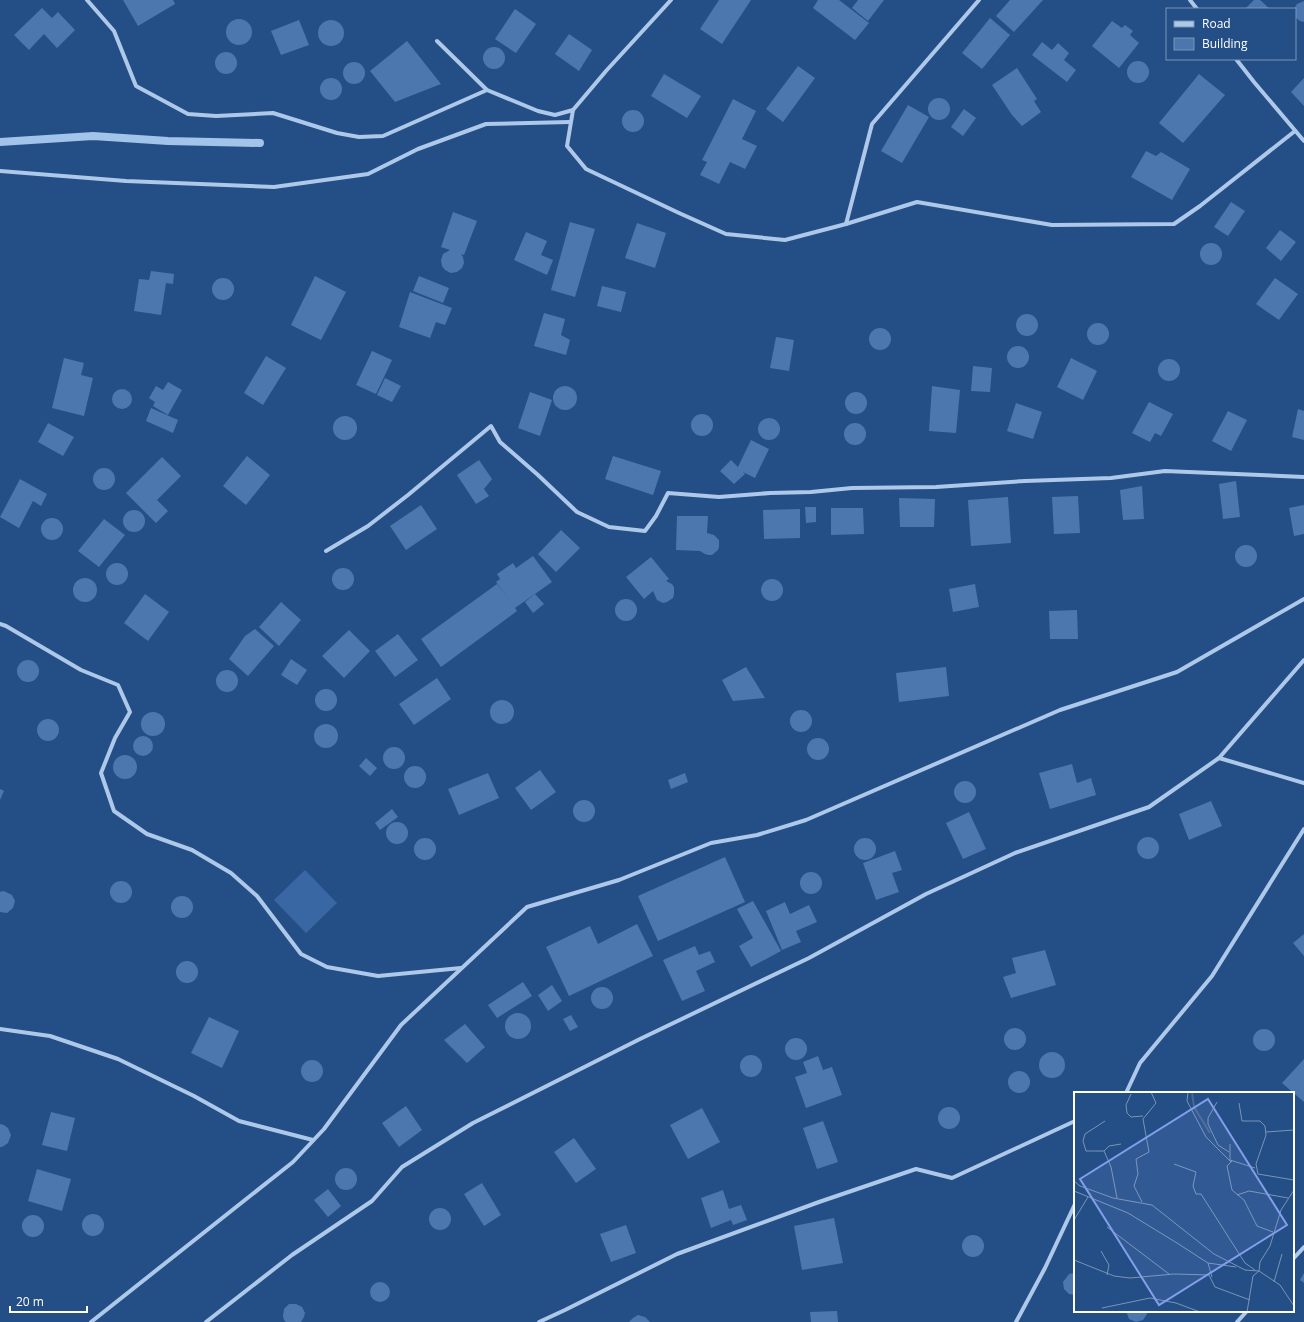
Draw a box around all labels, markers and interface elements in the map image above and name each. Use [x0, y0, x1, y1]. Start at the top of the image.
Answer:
legend [1166, 8, 1296, 60]
text: Road [1202, 15, 1231, 32]
text: Building [1202, 35, 1248, 52]
inset map [1074, 1092, 1294, 1312]
scale bar [10, 1288, 87, 1314]
text: 20 m [16, 1293, 44, 1310]

